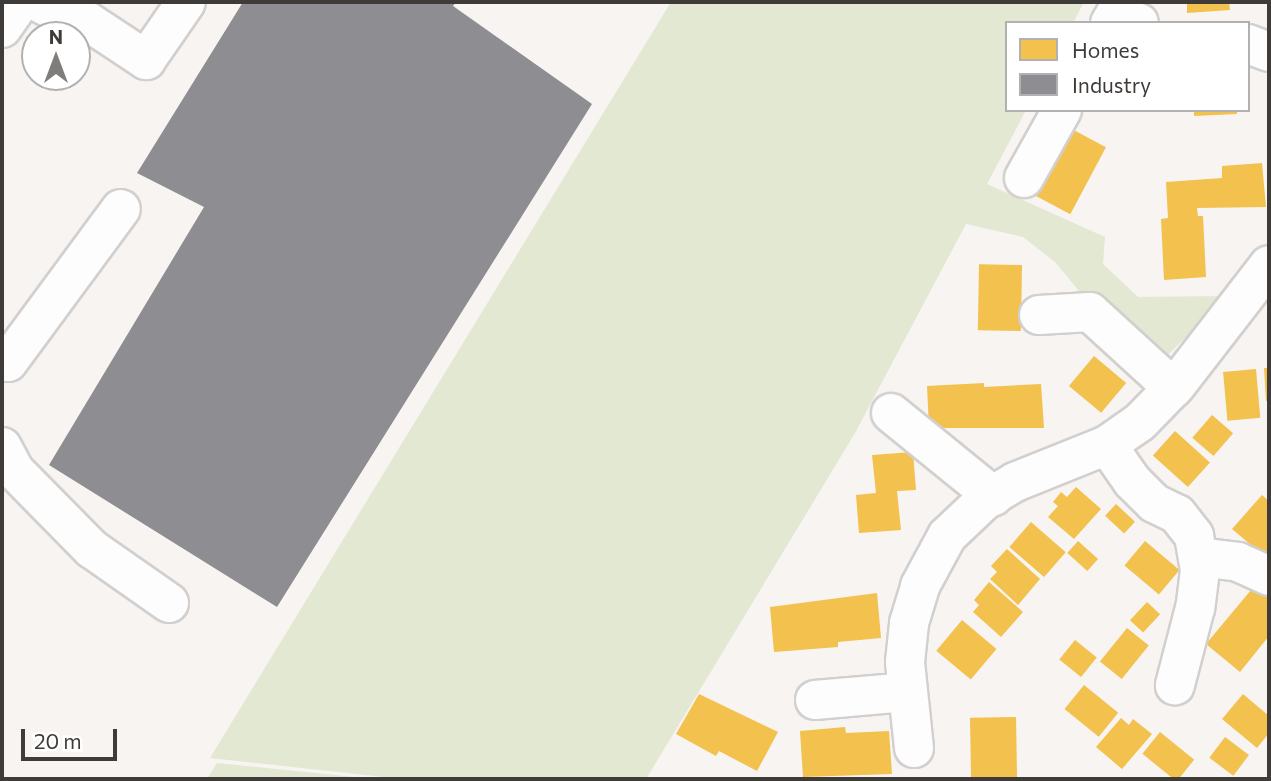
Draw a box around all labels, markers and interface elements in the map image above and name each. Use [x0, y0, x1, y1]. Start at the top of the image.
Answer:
north arrow [21, 21, 91, 91]
legend [1005, 21, 1250, 112]
text: N [49, 25, 63, 48]
text: Homes [1072, 37, 1139, 62]
text: Industry [1072, 72, 1151, 97]
scale bar [24, 714, 121, 758]
text: 20 m [34, 728, 82, 753]

